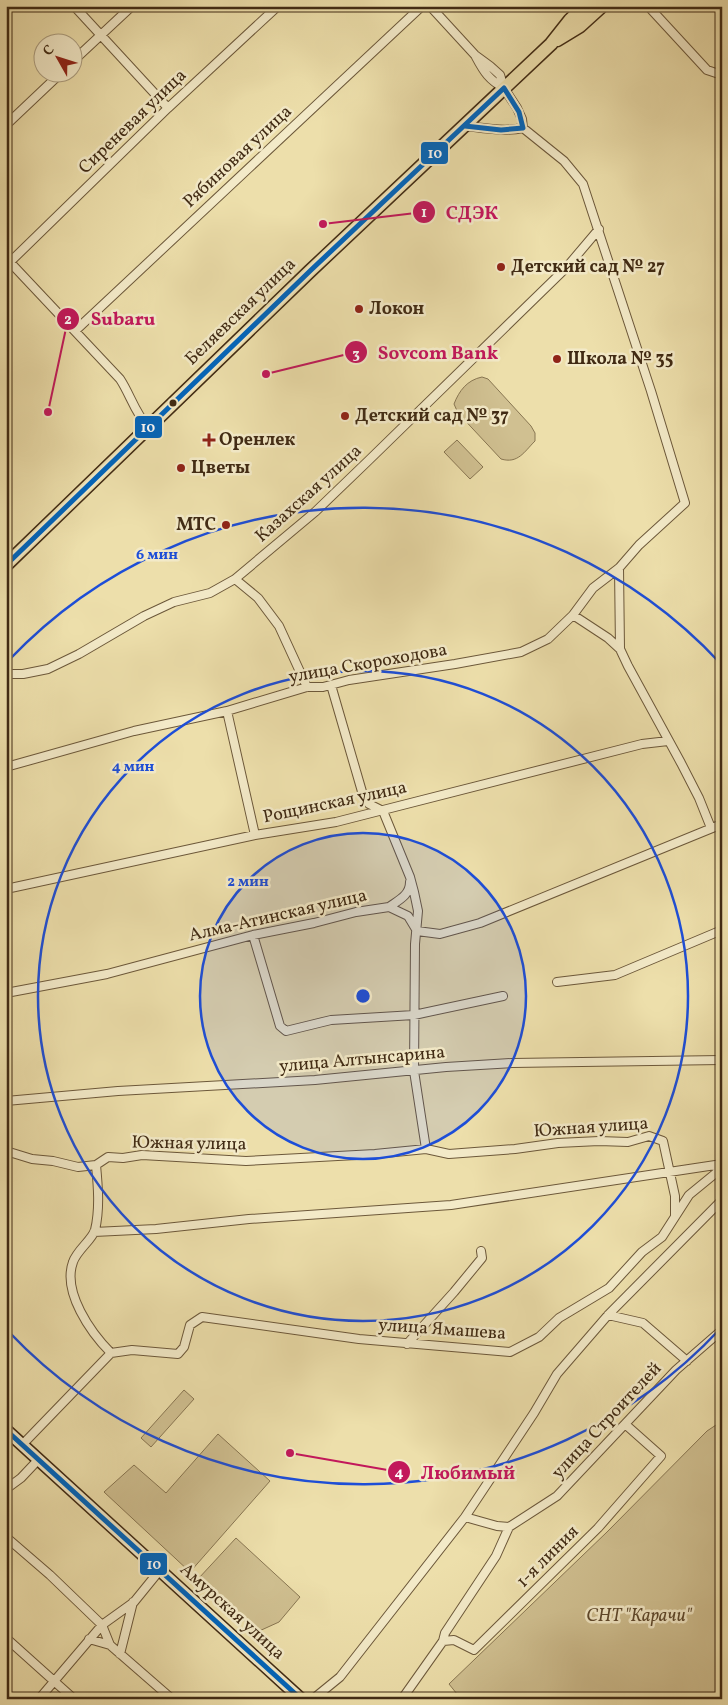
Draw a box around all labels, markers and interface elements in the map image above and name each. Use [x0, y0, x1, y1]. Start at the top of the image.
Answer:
north arrow [32, 32, 82, 82]
text: С [39, 41, 59, 60]
street label: Сиреневая улица [73, 64, 193, 180]
street label: Рябиновая улица [178, 100, 298, 214]
line badge: 10 [420, 141, 449, 165]
text: 10 [428, 145, 442, 164]
callout: СДЭК [411, 195, 509, 229]
text: СДЭК [446, 201, 498, 227]
text: 1 [421, 203, 427, 224]
street label: Беляевская улица [180, 252, 302, 372]
place label: Детский сад № 27 [511, 255, 665, 280]
marker: Детский сад № 27 [495, 261, 507, 273]
place label: Локон [369, 297, 425, 322]
callout: Subaru [55, 302, 165, 336]
marker: Локон [353, 303, 365, 315]
text: Subaru [91, 307, 156, 333]
text: 2 [64, 310, 72, 331]
callout: Sovcom Bank [343, 335, 509, 369]
text: Sovcom Bank [378, 341, 499, 367]
text: 3 [352, 344, 360, 365]
place label: Школа № 35 [567, 347, 673, 372]
marker: Школа № 35 [551, 353, 563, 365]
unlabelled marker [168, 398, 178, 408]
place label: Детский сад № 37 [355, 404, 509, 429]
marker: Детский сад № 37 [339, 410, 351, 422]
line badge: 10 [134, 415, 163, 439]
text: 10 [141, 419, 155, 438]
place label: Оренлек [219, 428, 295, 453]
marker: Оренлек [203, 434, 215, 446]
street label: Казахская улица [250, 439, 368, 549]
place label: Цветы [191, 456, 250, 481]
marker: Цветы [175, 462, 187, 474]
place label: МТС [176, 513, 216, 538]
marker: МТС [220, 519, 232, 531]
text: 6 мин [136, 545, 178, 566]
street label: улица Скороходова [287, 638, 449, 690]
text: 4 мин [112, 757, 155, 778]
street label: Рощинская улица [261, 776, 409, 830]
text: 2 мин [227, 872, 269, 893]
street label: Алма-Атинская улица [186, 883, 370, 949]
centre of rings [354, 987, 372, 1005]
street label: улица Алтынсарина [278, 1040, 446, 1080]
street label: Южная улица [533, 1112, 649, 1144]
street label: Южная улица [131, 1130, 247, 1158]
street label: улица Ямашева [377, 1313, 507, 1347]
street label: улица Строителей [546, 1357, 668, 1485]
callout: Любимый [386, 1455, 525, 1489]
text: Любимый [421, 1461, 515, 1487]
text: 4 [394, 1463, 404, 1484]
street label: 1-я линия [511, 1520, 585, 1594]
line badge: 10 [139, 1552, 168, 1576]
text: 10 [147, 1556, 161, 1575]
street label: Амурская улица [174, 1558, 290, 1666]
park label: СНТ "Карачи" [586, 1604, 693, 1629]

